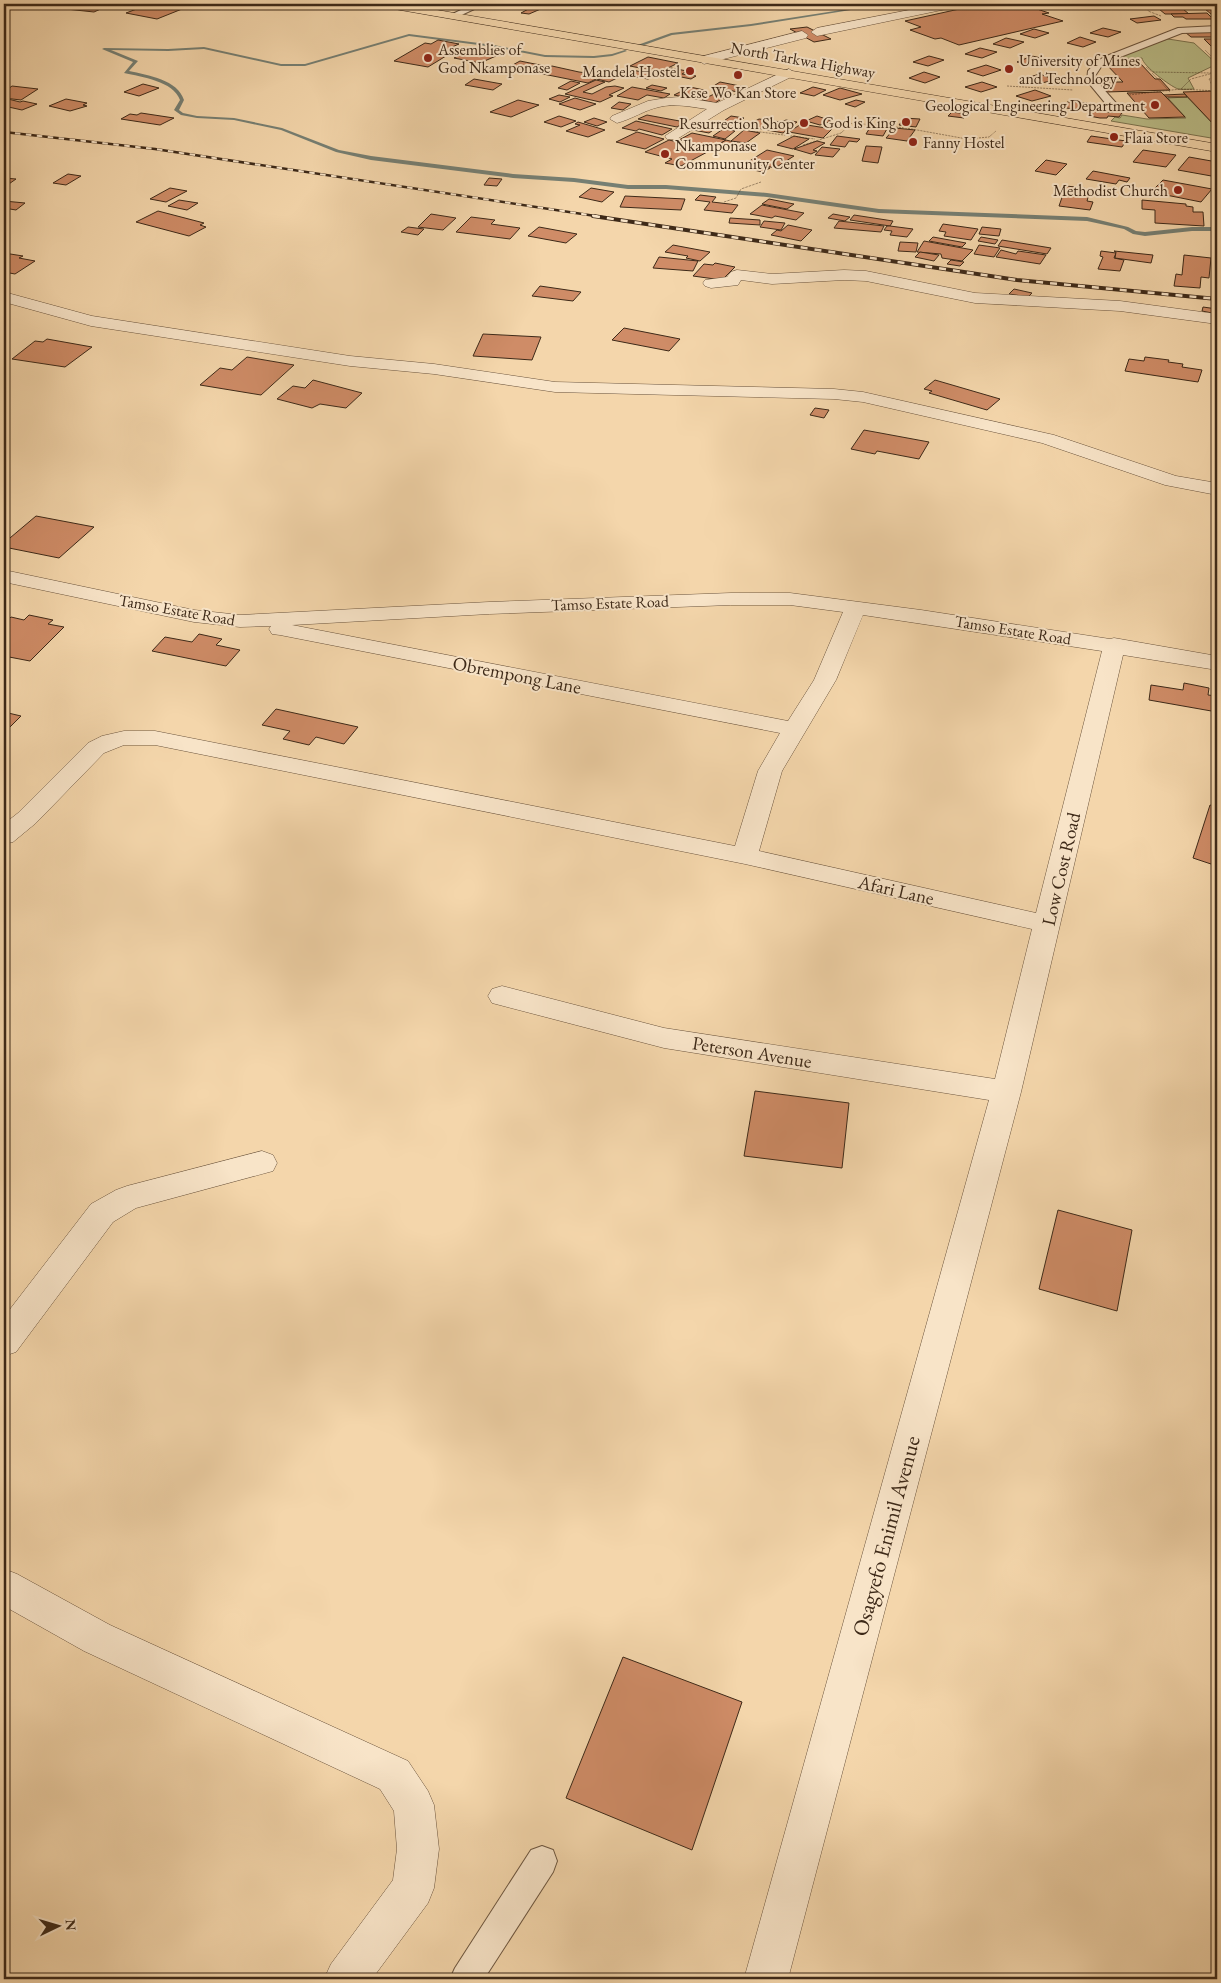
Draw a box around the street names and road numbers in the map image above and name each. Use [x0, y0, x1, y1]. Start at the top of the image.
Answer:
street label: North Tarkwa Highway [729, 37, 878, 83]
street label: Tamso Estate Road [117, 589, 238, 631]
street label: Tamso Estate Road [551, 590, 670, 616]
street label: Tamso Estate Road [953, 610, 1074, 650]
street label: Obrempong Lane [451, 650, 583, 700]
street label: Low Cost Road [1036, 810, 1086, 928]
street label: Afari Lane [855, 869, 936, 911]
street label: Peterson Avenue [690, 1030, 814, 1074]
street label: Osagyefo Enimil Avenue [845, 1432, 927, 1639]

